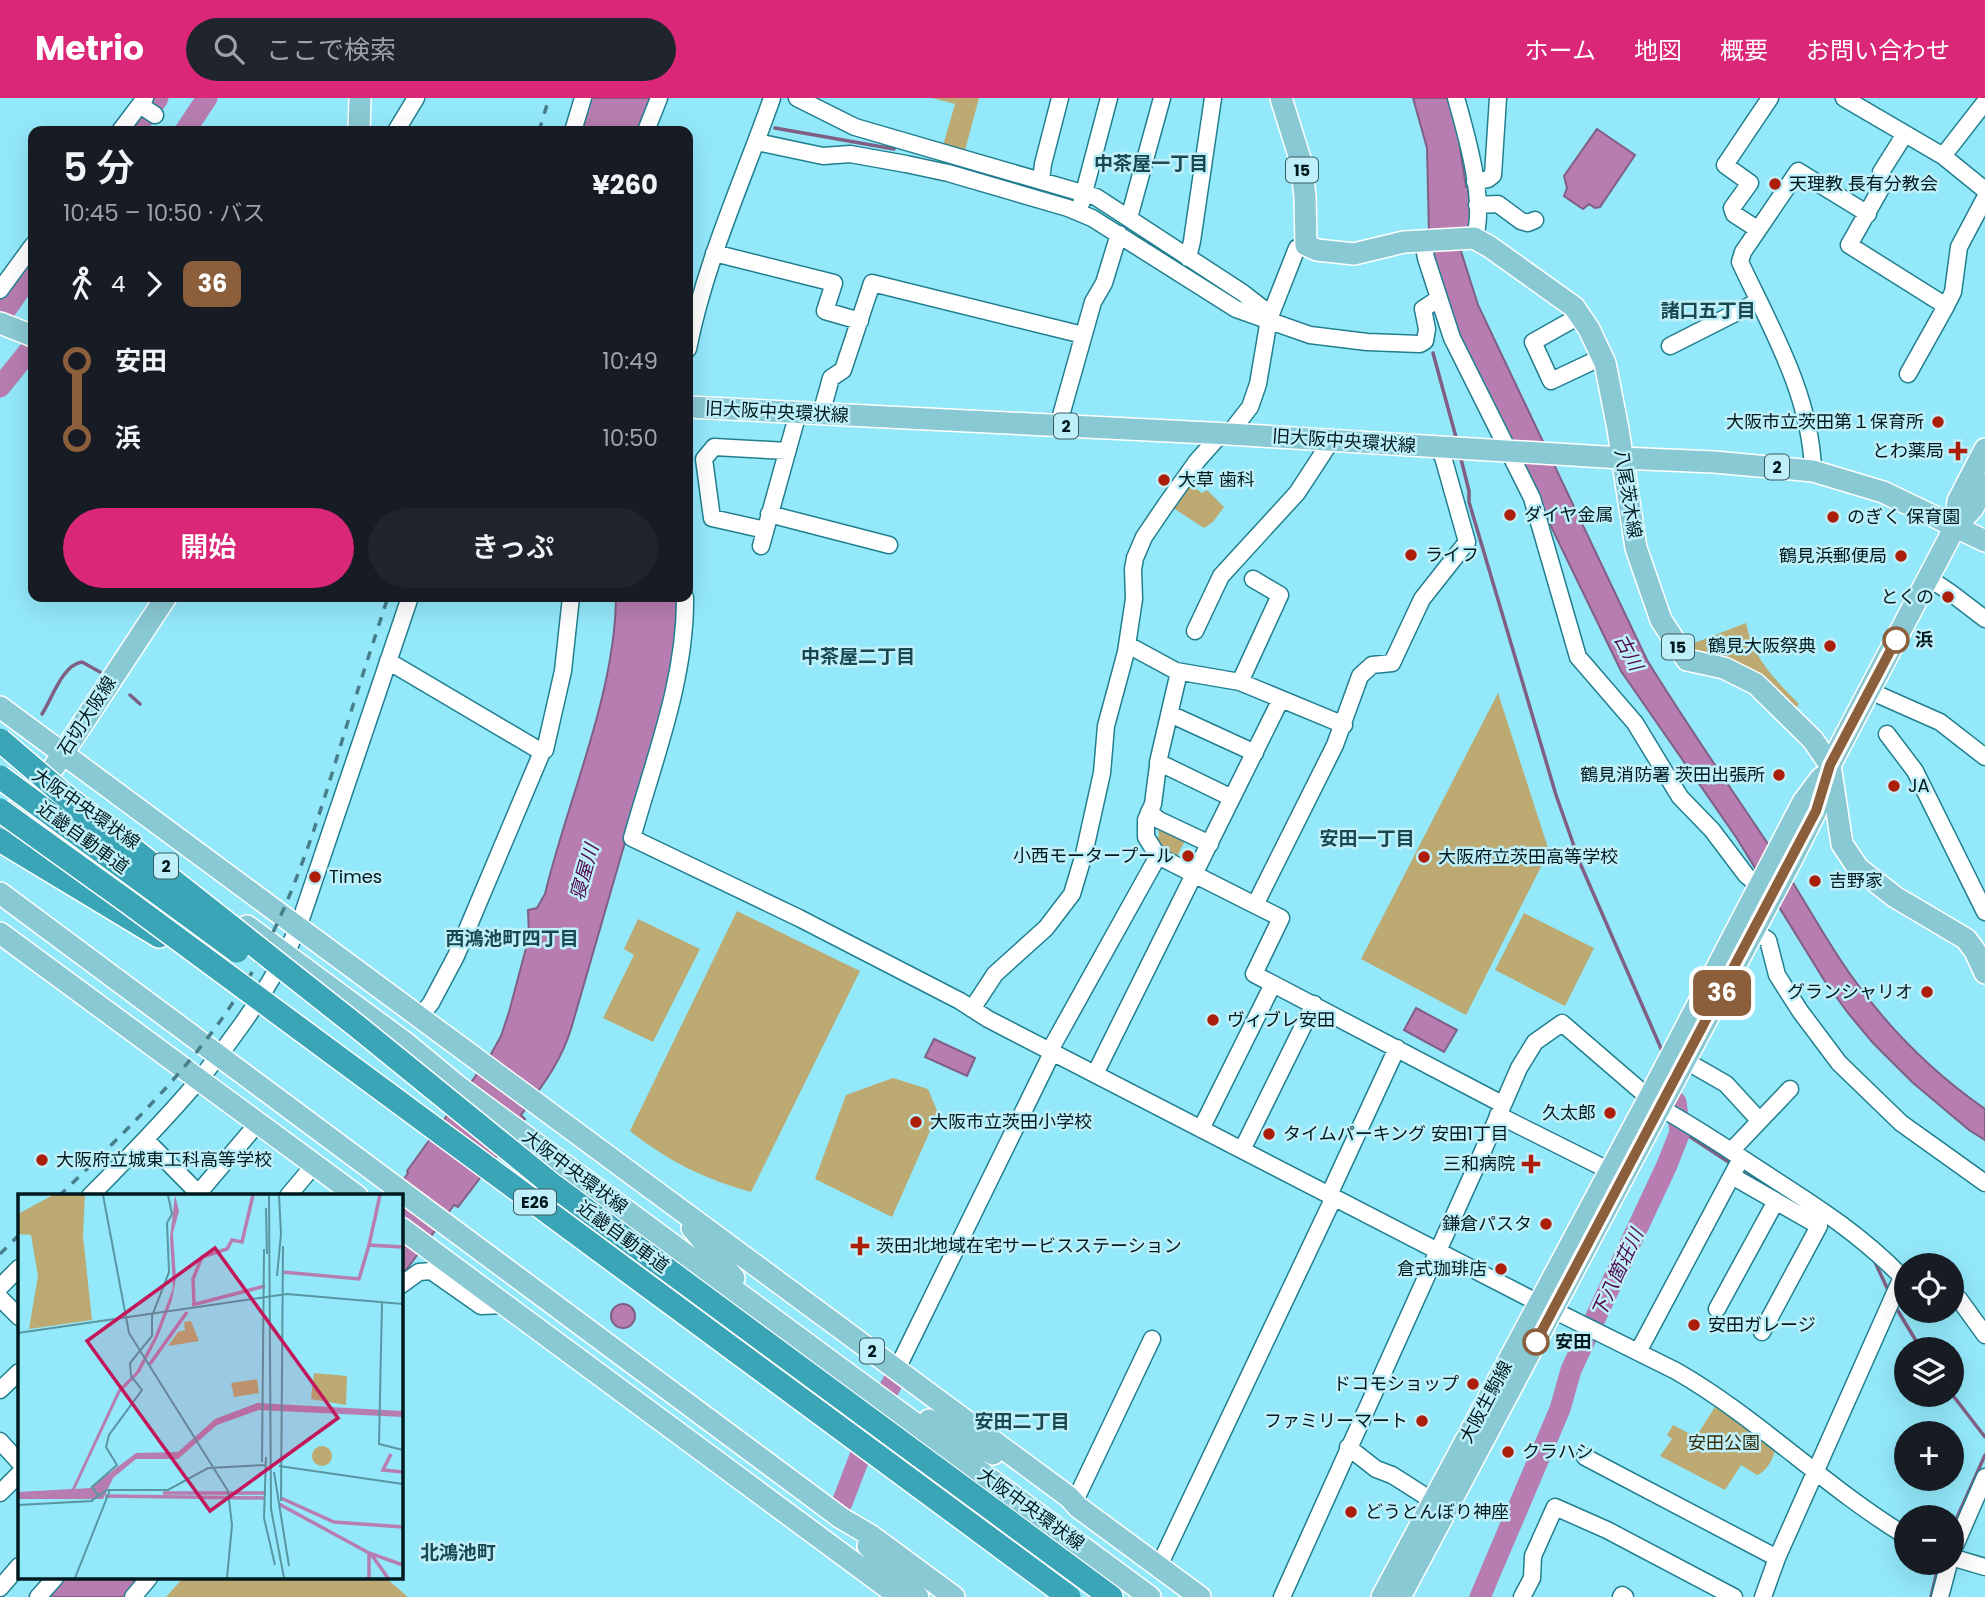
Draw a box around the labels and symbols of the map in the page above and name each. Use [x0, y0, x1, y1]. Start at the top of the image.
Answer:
district label: 中茶屋一丁目 [1094, 150, 1208, 177]
road number: 15 [1286, 158, 1318, 183]
place label: 天理教 長有分教会 [1789, 171, 1938, 196]
marker: 天理教 長有分教会 [1767, 176, 1783, 192]
district label: 諸口五丁目 [1660, 297, 1756, 324]
street label: 旧大阪中央環状線 [704, 395, 850, 428]
place label: 大阪市立茨田第１保育所 [1726, 409, 1924, 434]
road number: 2 [1054, 414, 1078, 438]
marker: 大阪市立茨田第１保育所 [1930, 414, 1946, 430]
street label: 旧大阪中央環状線 [1271, 423, 1417, 458]
place label: とわ薬局 [1872, 438, 1944, 463]
marker: とわ薬局 [1950, 443, 1966, 459]
street label: 八尾茨木線 [1609, 448, 1648, 540]
road number: 2 [1765, 454, 1789, 480]
place label: 大草 歯科 [1178, 467, 1255, 492]
marker: 大草 歯科 [1156, 472, 1172, 488]
place label: ダイヤ金属 [1524, 502, 1613, 527]
place label: のぎく 保育園 [1847, 504, 1960, 529]
marker: ダイヤ金属 [1502, 507, 1518, 523]
marker: のぎく 保育園 [1825, 509, 1841, 525]
place label: ライフ [1425, 542, 1479, 567]
place label: 鶴見浜郵便局 [1779, 543, 1887, 568]
marker: ライフ [1403, 547, 1419, 563]
marker: 鶴見浜郵便局 [1893, 548, 1909, 564]
place label: とくの [1881, 584, 1934, 609]
marker: とくの [1940, 589, 1956, 605]
marker: 浜 [1883, 627, 1909, 653]
place label: 浜 [1915, 627, 1933, 652]
water label: 古川 [1608, 629, 1650, 677]
place label: 鶴見大阪祭典 [1708, 633, 1816, 658]
road number: 15 [1662, 634, 1694, 660]
marker: 鶴見大阪祭典 [1822, 638, 1838, 654]
district label: 中茶屋二丁目 [801, 643, 915, 670]
street label: 石切大阪線 [52, 671, 122, 760]
street label: 大阪中央環状線 [28, 762, 145, 855]
place label: 鶴見消防署 茨田出張所 [1580, 762, 1765, 787]
marker: 鶴見消防署 茨田出張所 [1771, 767, 1787, 783]
place label: JA [1908, 773, 1930, 798]
marker: JA [1886, 778, 1902, 794]
street label: 近畿自動車道 [32, 796, 134, 879]
district label: 安田一丁目 [1319, 825, 1415, 852]
water label: 寝屋川 [564, 839, 606, 903]
place label: 小西モータープール [1013, 843, 1174, 868]
place label: 大阪府立茨田高等学校 [1438, 844, 1618, 869]
marker: 小西モータープール [1180, 848, 1196, 864]
marker: 大阪府立茨田高等学校 [1416, 849, 1432, 865]
road number: 2 [154, 853, 178, 878]
place label: Times [329, 864, 382, 889]
place label: 吉野家 [1829, 868, 1883, 893]
marker: Times [307, 869, 323, 885]
marker: 吉野家 [1807, 873, 1823, 889]
district label: 西鴻池町四丁目 [445, 925, 579, 952]
line badge: 36 [1690, 970, 1754, 1016]
place label: グランシャリオ [1787, 979, 1913, 1004]
marker: グランシャリオ [1919, 984, 1935, 1000]
place label: ヴィブレ安田 [1227, 1007, 1335, 1032]
marker: ヴィブレ安田 [1205, 1012, 1221, 1028]
place label: 久太郎 [1542, 1100, 1596, 1125]
marker: 久太郎 [1602, 1105, 1618, 1121]
place label: 大阪市立茨田小学校 [930, 1109, 1092, 1134]
marker: 大阪市立茨田小学校 [908, 1114, 924, 1130]
place label: タイムパーキング 安田1丁目 [1283, 1121, 1509, 1146]
street label: 大阪中央環状線 [517, 1124, 633, 1219]
marker: タイムパーキング 安田1丁目 [1261, 1126, 1277, 1142]
place label: 大阪府立城東工科高等学校 [56, 1147, 272, 1172]
place label: 三和病院 [1443, 1151, 1515, 1176]
marker: 大阪府立城東工科高等学校 [34, 1152, 50, 1168]
marker: 三和病院 [1521, 1154, 1541, 1174]
road number: E26 [514, 1190, 556, 1214]
inset map [18, 1194, 402, 1580]
street label: 近畿自動車道 [572, 1195, 674, 1278]
place label: 鎌倉パスタ [1442, 1211, 1532, 1236]
marker: 鎌倉パスタ [1538, 1216, 1554, 1232]
water label: 下八箇荘川 [1585, 1223, 1651, 1322]
place label: 茨田北地域在宅サービスステーション [876, 1233, 1182, 1258]
marker: 茨田北地域在宅サービスステーション [850, 1236, 870, 1256]
place label: 倉式珈琲店 [1397, 1256, 1487, 1281]
marker: 倉式珈琲店 [1493, 1261, 1509, 1277]
place label: 安田ガレージ [1708, 1312, 1816, 1337]
marker: 安田ガレージ [1686, 1317, 1702, 1333]
marker: 安田 [1523, 1329, 1549, 1355]
place label: 安田 [1555, 1329, 1591, 1354]
road number: 2 [860, 1338, 884, 1364]
street label: 大阪生駒線 [1453, 1356, 1518, 1447]
place label: ドコモショップ [1333, 1371, 1459, 1396]
marker: ドコモショップ [1465, 1376, 1481, 1392]
district label: 安田二丁目 [974, 1408, 1070, 1435]
place label: ファミリーマート [1264, 1408, 1408, 1433]
marker: ファミリーマート [1414, 1413, 1430, 1429]
park label: 安田公園 [1688, 1430, 1760, 1455]
place label: クラハシ [1522, 1439, 1594, 1464]
marker: クラハシ [1500, 1444, 1516, 1460]
street label: 大阪中央環状線 [973, 1461, 1090, 1556]
place label: どうとんぼり神座 [1365, 1499, 1509, 1524]
marker: どうとんぼり神座 [1343, 1504, 1359, 1520]
district label: 北鴻池町 [420, 1539, 496, 1566]

